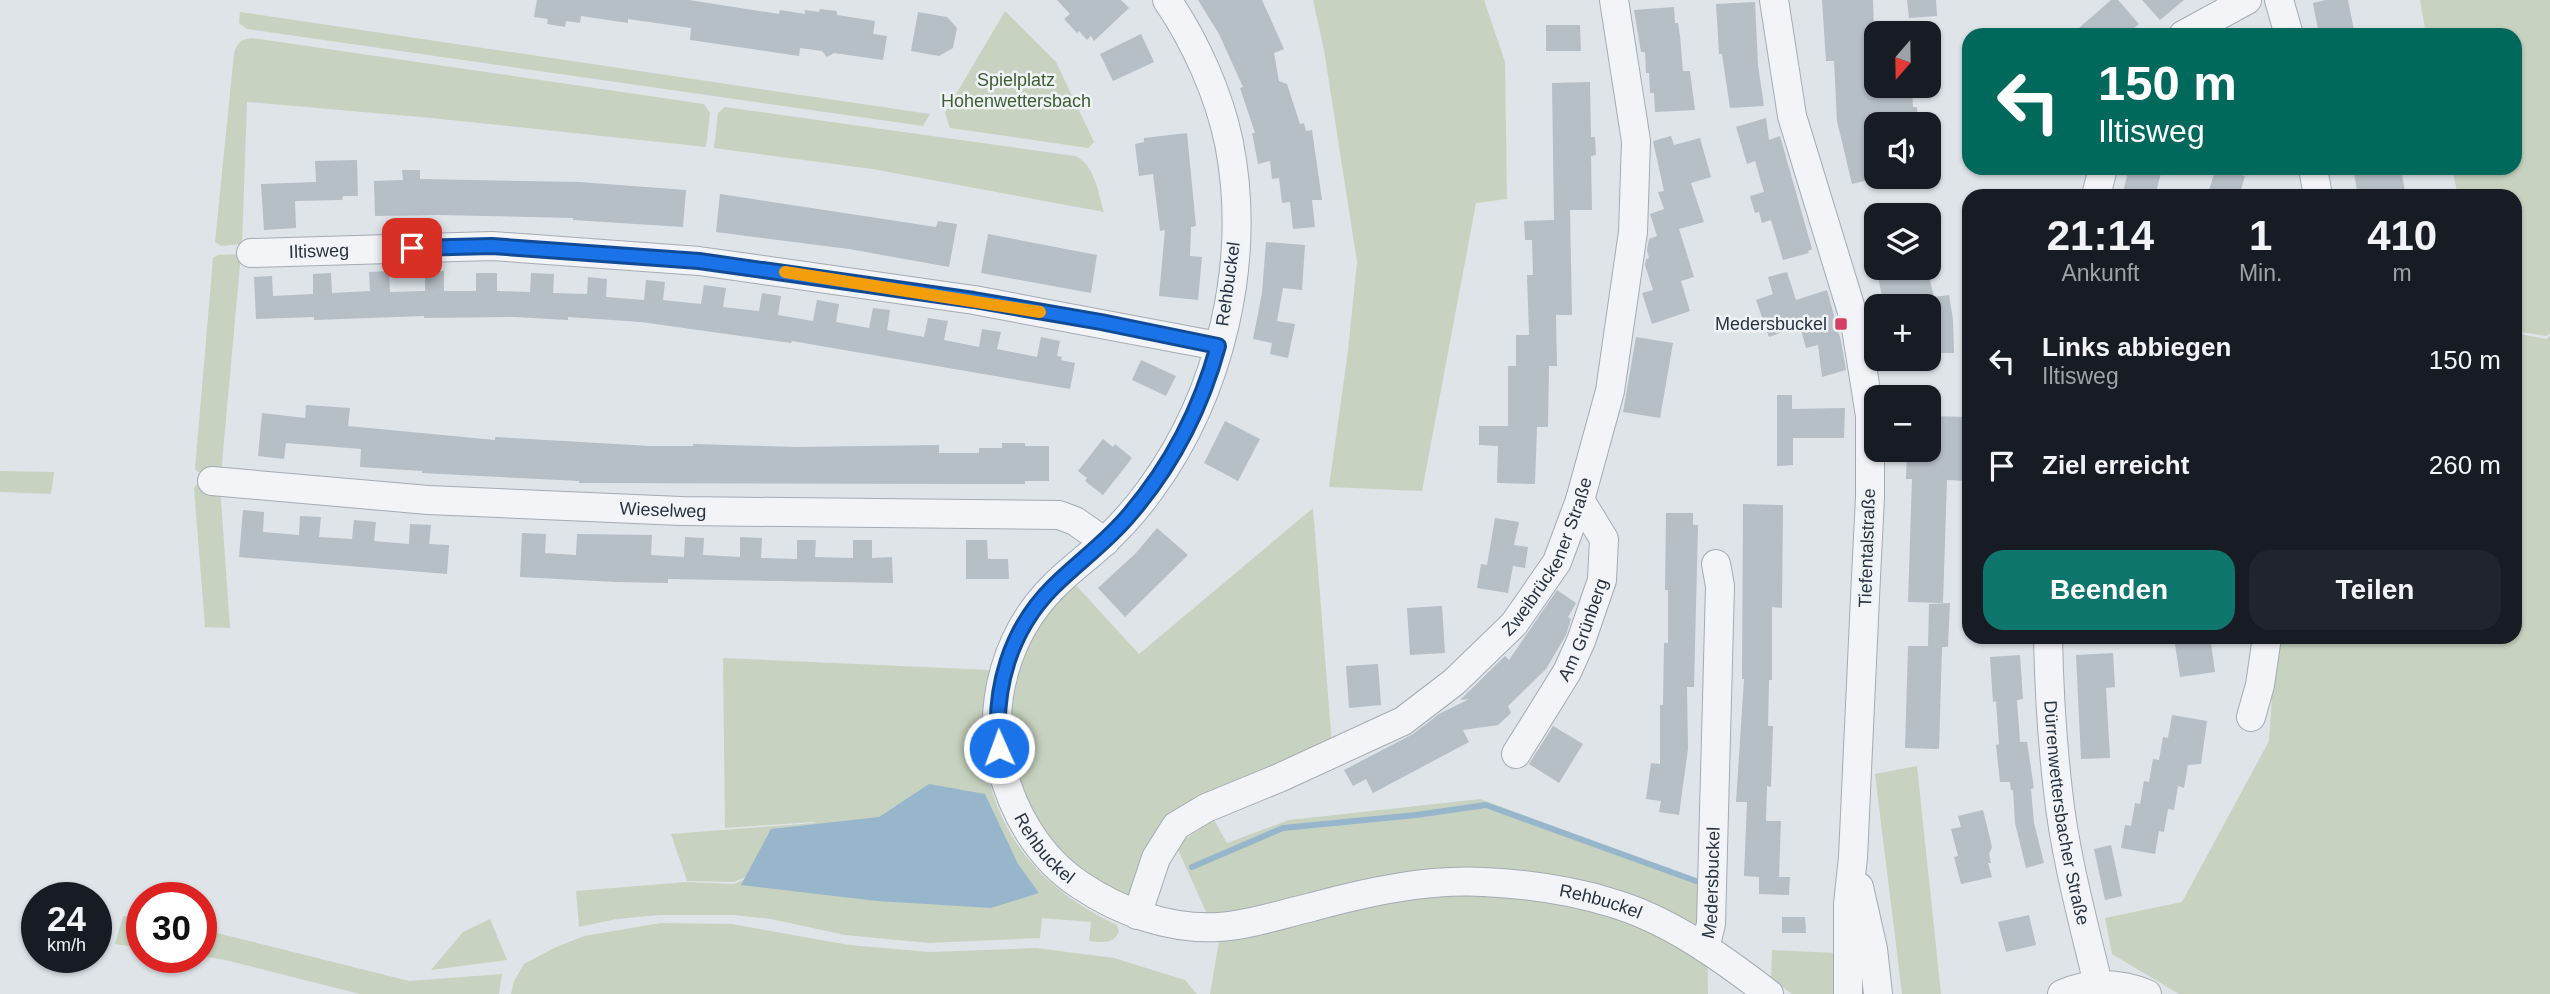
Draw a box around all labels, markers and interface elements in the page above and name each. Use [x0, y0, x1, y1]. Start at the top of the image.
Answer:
north arrow [1864, 21, 1941, 98]
map controls [1864, 21, 1941, 462]
icon: left [1983, 56, 2074, 147]
text: 150 m [2098, 56, 2237, 110]
park label: Spielplatz Hohenwettersbach [941, 70, 1091, 111]
button: sound [1864, 112, 1941, 189]
text: Iltisweg [2098, 113, 2205, 149]
button: layers [1864, 203, 1941, 280]
text: 21:14 [2047, 212, 2154, 259]
text: 1 [2249, 212, 2272, 259]
text: 410 [2367, 212, 2437, 259]
pin [382, 218, 442, 278]
icon: arrive [393, 229, 431, 267]
street label: Iltisweg [289, 240, 349, 262]
street label: Rehbuckel [1212, 240, 1244, 328]
text: Ankunft [2061, 260, 2139, 286]
text: Min. [2239, 260, 2282, 286]
text: m [2393, 260, 2412, 286]
button: + [1864, 294, 1941, 371]
place label: Medersbuckel [1715, 314, 1827, 334]
marker: Medersbuckel [1833, 316, 1849, 332]
text: Links abbiegen [2042, 332, 2231, 362]
icon: left [1983, 342, 2021, 380]
text: 150 m [2429, 345, 2501, 375]
text: Iltisweg [2042, 363, 2119, 389]
button: − [1864, 385, 1941, 462]
icon: arrive [1983, 447, 2021, 485]
text: Ziel erreicht [2042, 450, 2189, 480]
text: 260 m [2429, 450, 2501, 480]
street label: Zweibrückener Straße [1498, 475, 1596, 640]
street label: Tiefentalstraße [1855, 488, 1879, 608]
street label: Wieselweg [619, 498, 707, 521]
button: Beenden [1983, 550, 2235, 630]
button: Teilen [2249, 550, 2501, 630]
street label: Am Grünberg [1554, 576, 1612, 685]
street label: Dürrenwettersbacher Straße [2040, 700, 2093, 927]
position arrow [962, 711, 1036, 785]
street label: Rehbuckel [1010, 810, 1078, 888]
street label: Medersbuckel [1698, 826, 1724, 941]
street label: Rehbuckel [1558, 880, 1645, 923]
speed limit sign: 30 [126, 882, 217, 973]
text: 24 [47, 899, 86, 938]
text: km/h [47, 935, 86, 955]

